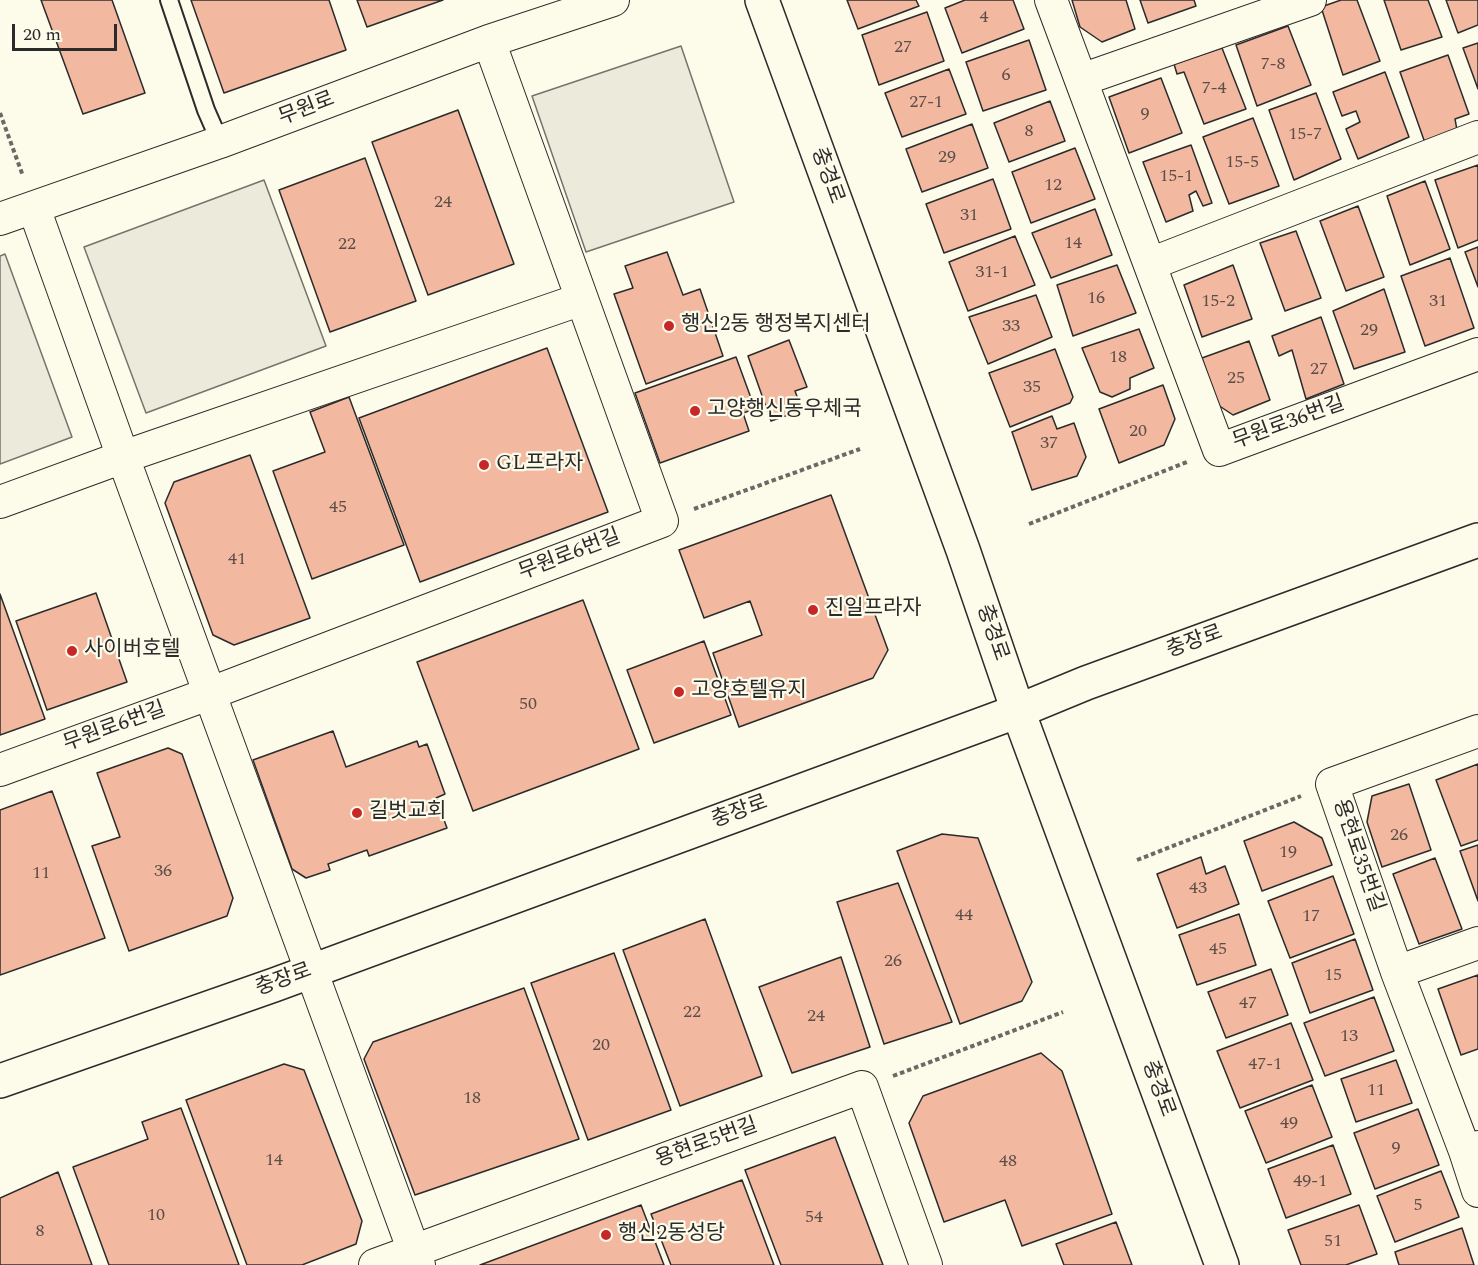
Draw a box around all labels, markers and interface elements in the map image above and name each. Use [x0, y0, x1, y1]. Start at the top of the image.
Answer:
house number: 4 [980, 7, 988, 29]
scale bar [15, 12, 120, 50]
text: 20 m [23, 21, 61, 48]
house number: 27 [894, 37, 912, 59]
house number: 7-8 [1261, 54, 1285, 76]
house number: 6 [1002, 65, 1010, 87]
house number: 7-4 [1202, 78, 1226, 100]
street label: 무원로 [275, 88, 339, 132]
house number: 27-1 [909, 92, 943, 114]
house number: 9 [1141, 104, 1149, 126]
house number: 8 [1025, 121, 1033, 143]
house number: 15-7 [1288, 124, 1322, 146]
street label: 충경로 [804, 144, 848, 208]
house number: 29 [938, 147, 956, 169]
house number: 15-5 [1225, 152, 1259, 174]
house number: 15-1 [1159, 166, 1193, 188]
house number: 12 [1044, 175, 1062, 197]
house number: 24 [434, 192, 452, 214]
house number: 31 [960, 205, 978, 227]
house number: 14 [1064, 233, 1082, 255]
house number: 22 [338, 234, 356, 256]
house number: 31-1 [975, 262, 1009, 284]
house number: 16 [1087, 288, 1105, 310]
house number: 15-2 [1201, 291, 1235, 313]
house number: 31 [1429, 291, 1447, 313]
place label: 행신2동 행정복지센터 [681, 313, 871, 339]
house number: 33 [1002, 316, 1020, 338]
marker: 행신2동 행정복지센터 [662, 319, 676, 333]
house number: 29 [1360, 320, 1378, 342]
house number: 18 [1109, 347, 1127, 369]
house number: 27 [1310, 359, 1328, 381]
house number: 25 [1227, 368, 1245, 390]
house number: 35 [1023, 377, 1041, 399]
street label: 무원로36번길 [1229, 392, 1349, 456]
place label: 고양행신동우체국 [707, 398, 862, 424]
marker: 고양행신동우체국 [688, 404, 702, 418]
house number: 20 [1129, 421, 1147, 443]
house number: 37 [1040, 433, 1058, 455]
place label: GL프라자 [496, 452, 583, 478]
marker: GL프라자 [477, 458, 491, 472]
house number: 45 [329, 497, 347, 519]
street label: 무원로6번길 [515, 525, 625, 587]
house number: 41 [228, 549, 246, 571]
place label: 진일프라자 [825, 597, 922, 623]
street label: 충경로 [970, 601, 1012, 665]
marker: 진일프라자 [806, 603, 820, 617]
street label: 충장로 [1163, 621, 1227, 665]
place label: 사이버호텔 [84, 638, 181, 664]
marker: 사이버호텔 [65, 644, 79, 658]
place label: 고양호텔유지 [691, 679, 807, 705]
marker: 고양호텔유지 [672, 685, 686, 699]
house number: 50 [519, 694, 537, 716]
street label: 무원로6번길 [60, 698, 170, 758]
street label: 충장로 [708, 791, 772, 835]
street label: 용현로35번길 [1326, 796, 1388, 916]
place label: 길벗교회 [369, 800, 446, 826]
marker: 길벗교회 [350, 806, 364, 820]
house number: 26 [1390, 825, 1408, 847]
house number: 19 [1279, 842, 1297, 864]
house number: 36 [154, 861, 172, 883]
house number: 11 [32, 863, 50, 885]
house number: 43 [1189, 878, 1207, 900]
house number: 44 [955, 905, 973, 927]
house number: 17 [1302, 906, 1320, 928]
house number: 45 [1209, 939, 1227, 961]
house number: 26 [884, 951, 902, 973]
street label: 충장로 [252, 959, 316, 1003]
house number: 15 [1324, 965, 1342, 987]
house number: 47 [1239, 993, 1257, 1015]
house number: 22 [683, 1002, 701, 1024]
house number: 24 [807, 1006, 825, 1028]
house number: 13 [1340, 1026, 1358, 1048]
house number: 20 [592, 1035, 610, 1057]
house number: 47-1 [1248, 1054, 1282, 1076]
street label: 충경로 [1135, 1057, 1179, 1121]
house number: 11 [1367, 1080, 1385, 1102]
house number: 18 [463, 1088, 481, 1110]
house number: 49 [1280, 1113, 1298, 1135]
street label: 용현로5번길 [652, 1114, 762, 1174]
house number: 9 [1392, 1138, 1400, 1160]
house number: 14 [265, 1150, 283, 1172]
house number: 48 [999, 1151, 1017, 1173]
house number: 49-1 [1293, 1171, 1327, 1193]
house number: 5 [1414, 1195, 1422, 1217]
house number: 10 [147, 1205, 165, 1227]
house number: 54 [805, 1207, 823, 1229]
house number: 8 [36, 1221, 44, 1243]
place label: 행신2동성당 [618, 1222, 725, 1248]
marker: 행신2동성당 [599, 1228, 613, 1242]
house number: 51 [1324, 1231, 1342, 1253]

